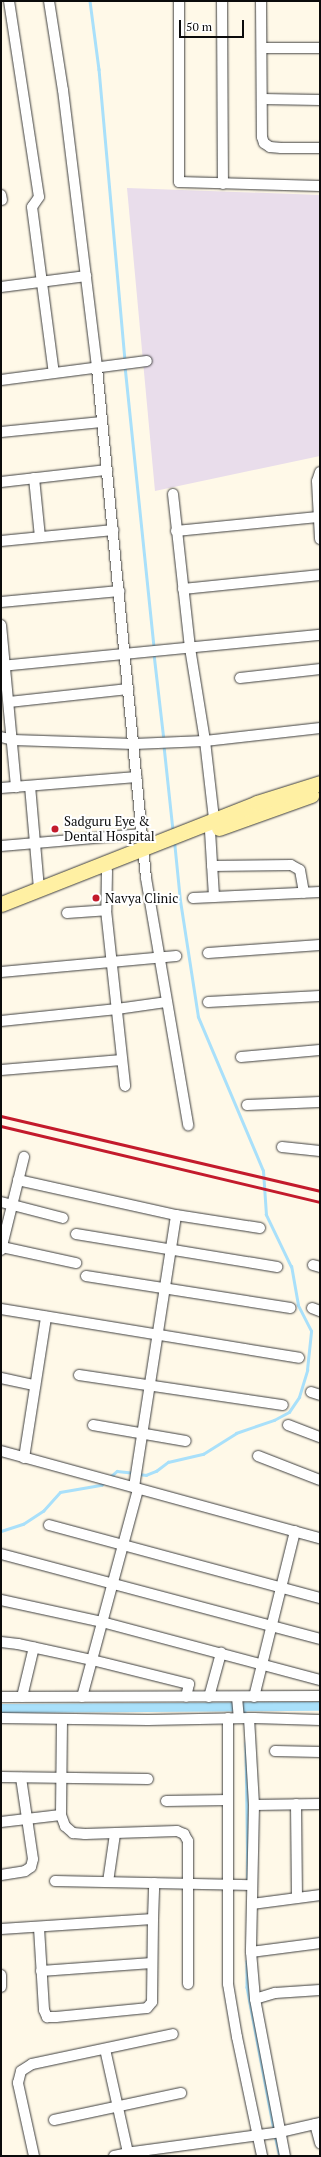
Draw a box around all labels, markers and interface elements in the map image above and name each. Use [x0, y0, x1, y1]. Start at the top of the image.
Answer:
scale bar [181, 12, 246, 38]
text: 50 m [186, 19, 212, 34]
place label: Sadguru Eye & Dental Hospital [64, 814, 155, 845]
marker: Sadguru Eye & Dental Hospital [49, 823, 61, 835]
place label: Navya Clinic [105, 890, 178, 906]
marker: Navya Clinic [90, 892, 102, 904]

